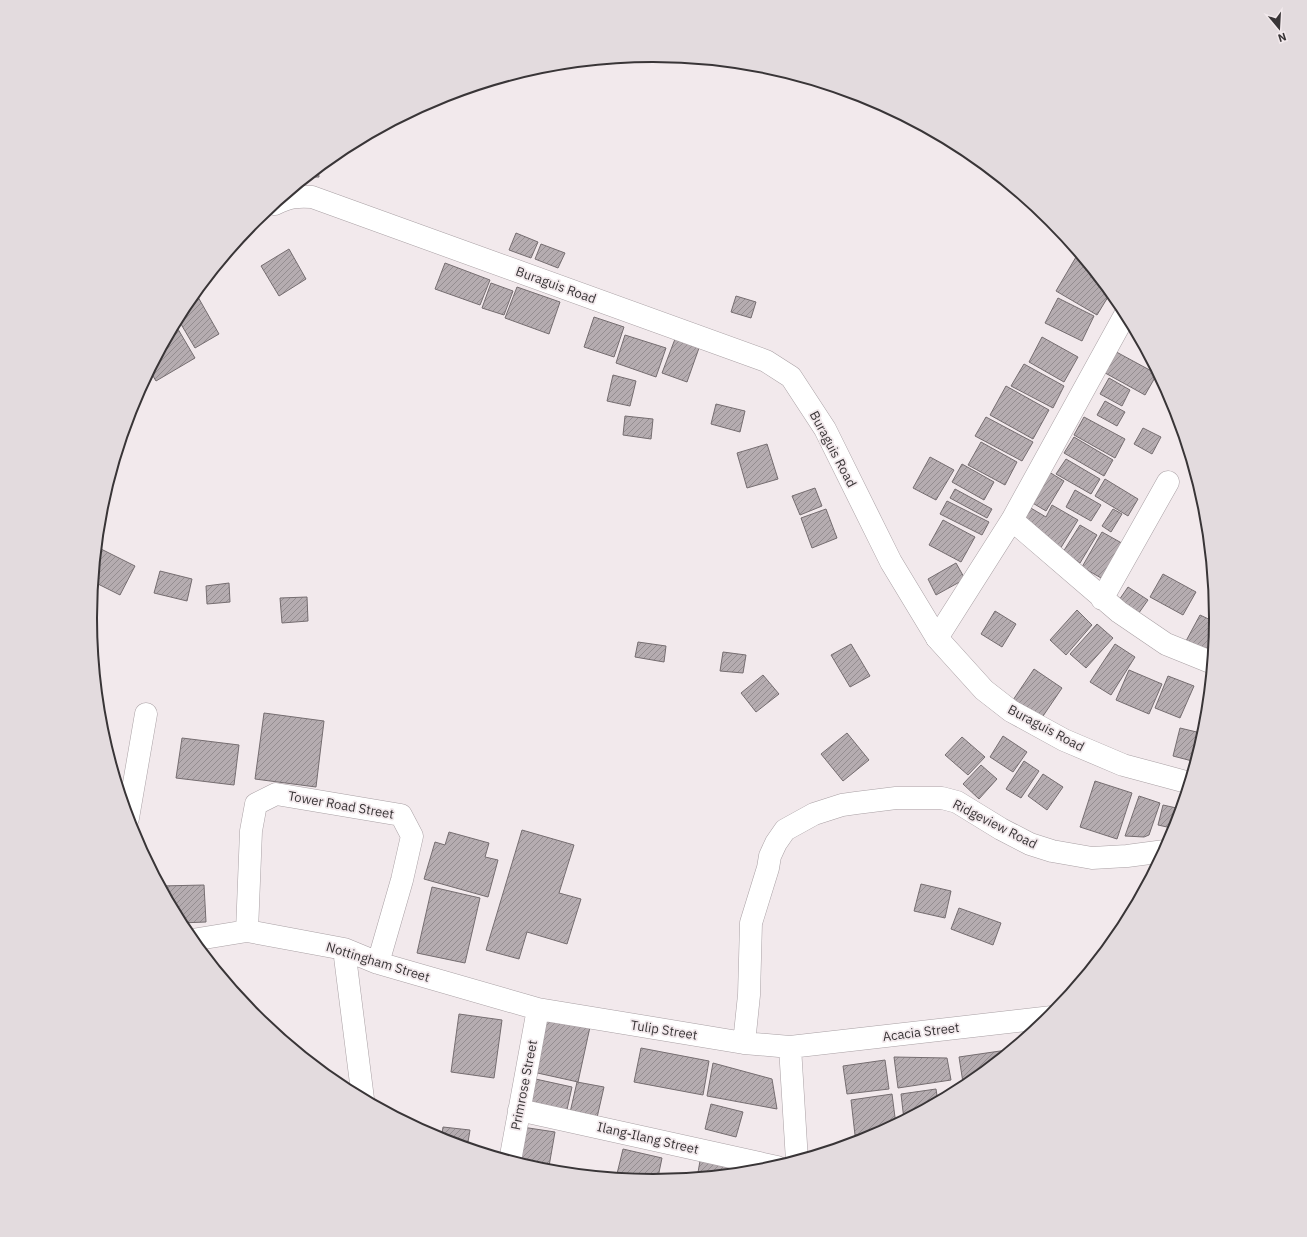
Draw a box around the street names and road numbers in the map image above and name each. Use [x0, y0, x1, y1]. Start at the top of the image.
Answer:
street label: Buraguis Road [513, 263, 599, 307]
street label: Buraguis Road [806, 408, 860, 490]
street label: Buraguis Road [1005, 701, 1087, 755]
street label: Tower Road Street [287, 787, 395, 823]
street label: Ridgeview Road [950, 795, 1040, 853]
street label: Nottingham Street [324, 938, 432, 986]
street label: Tulip Street [629, 1016, 699, 1044]
street label: Acacia Street [882, 1019, 960, 1045]
street label: Primrose Street [507, 1039, 541, 1131]
street label: Ilang-Ilang Street [596, 1118, 700, 1158]

